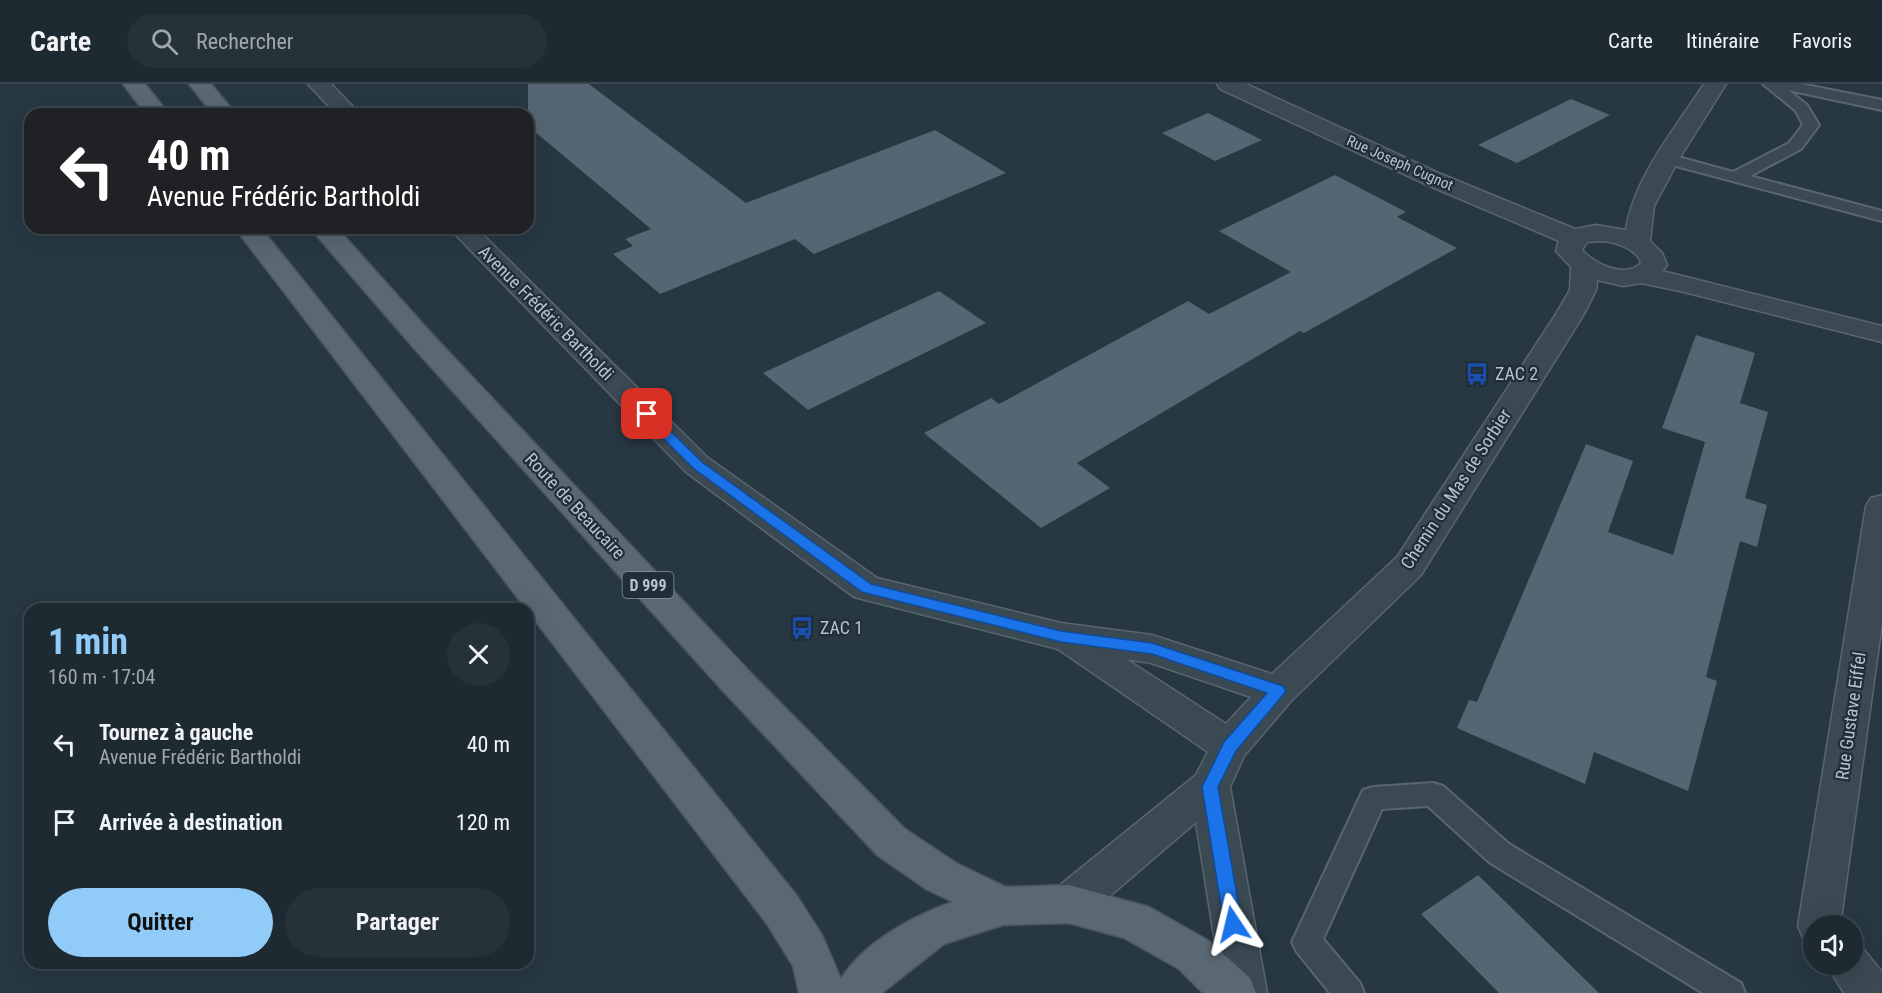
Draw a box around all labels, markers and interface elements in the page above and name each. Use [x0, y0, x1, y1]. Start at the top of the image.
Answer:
search box [127, 14, 547, 68]
text: Carte [30, 25, 91, 58]
icon: search [148, 25, 181, 58]
text: Rechercher [196, 29, 293, 54]
text: Carte [1608, 29, 1653, 53]
text: Itinéraire [1686, 29, 1759, 53]
text: Favoris [1792, 29, 1852, 53]
text: 40 m [147, 131, 230, 180]
street label: Rue Joseph Cugnot [1344, 131, 1456, 195]
icon: left [48, 132, 126, 210]
text: Avenue Frédéric Bartholdi [147, 181, 420, 213]
street label: Avenue Frédéric Bartholdi [475, 241, 618, 384]
bus stop icon: ZAC 2 [1464, 361, 1490, 387]
place label: ZAC 2 [1495, 363, 1538, 384]
pin [621, 388, 672, 439]
icon: arrive [630, 397, 663, 430]
street label: Chemin du Mas de Sorbier [1396, 404, 1515, 573]
street label: Route de Beaucaire [521, 448, 630, 563]
road number: D 999 [622, 572, 674, 598]
bus stop icon: ZAC 1 [789, 615, 815, 641]
place label: ZAC 1 [820, 617, 863, 638]
text: 1 min [48, 621, 128, 663]
button: close [447, 623, 510, 686]
street label: Rue Gustave Eiffel [1831, 651, 1870, 781]
text: 160 m · 17:04 [48, 665, 155, 689]
text: Tournez à gauche [99, 720, 253, 745]
icon: left [48, 728, 81, 761]
text: 40 m [467, 732, 510, 757]
text: Avenue Frédéric Bartholdi [99, 745, 301, 769]
icon: arrive [48, 806, 81, 839]
text: Arrivée à destination [99, 810, 283, 835]
text: 120 m [456, 810, 510, 835]
button: Quitter [48, 888, 273, 957]
button: Partager [285, 888, 510, 957]
position arrow [1201, 892, 1265, 956]
map controls [1803, 915, 1863, 975]
button: sound [1803, 915, 1863, 975]

